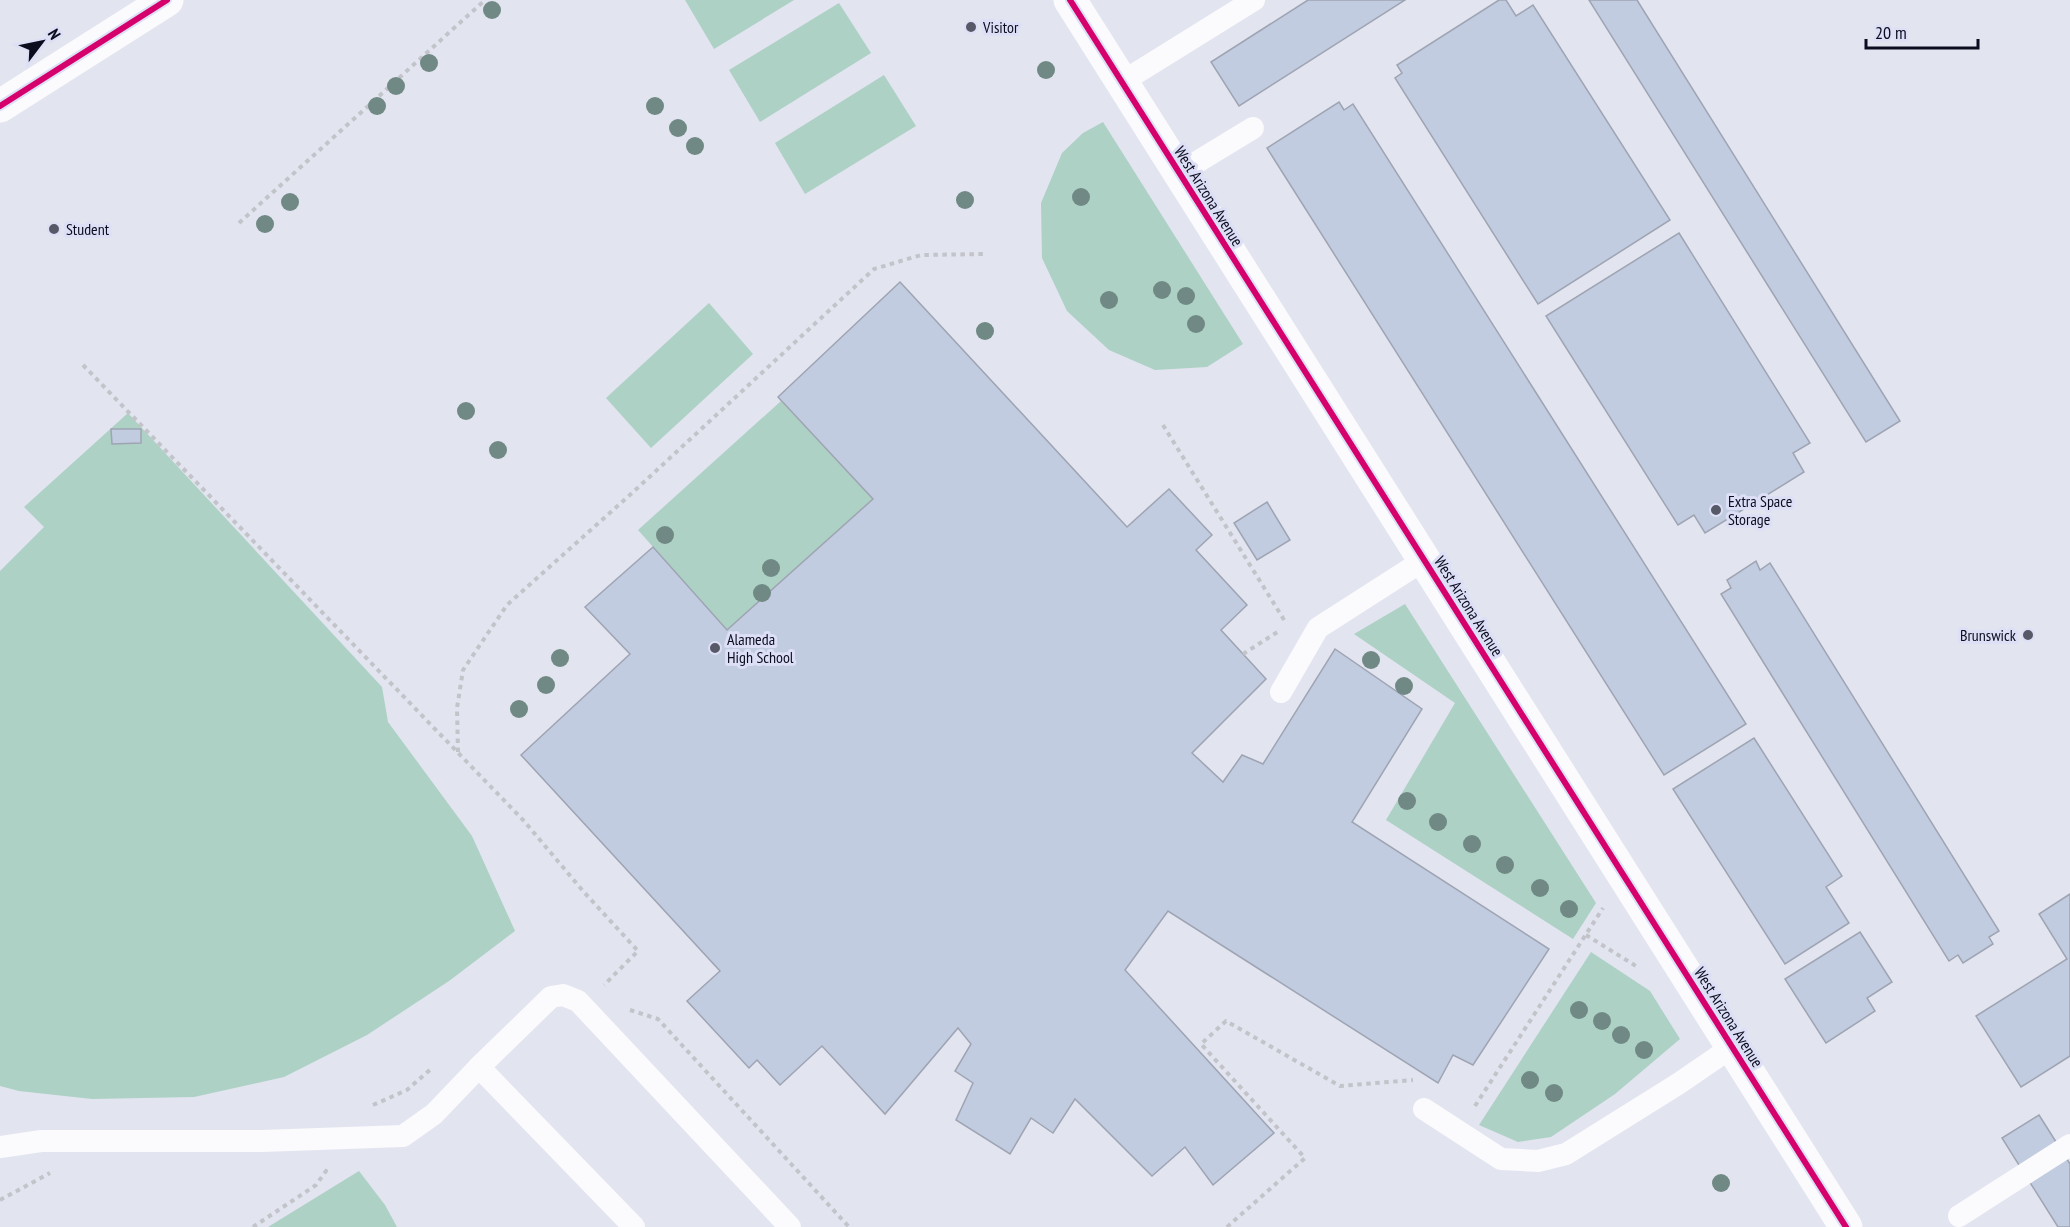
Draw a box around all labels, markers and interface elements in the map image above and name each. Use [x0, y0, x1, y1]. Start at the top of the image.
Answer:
north arrow [12, 12, 72, 72]
scale bar [1866, 12, 1978, 50]
place label: Visitor [982, 17, 1019, 37]
marker: Visitor [964, 20, 978, 34]
text: 20 m [1875, 21, 1907, 44]
text: N [44, 25, 65, 43]
street label: West Arizona Avenue [1170, 142, 1248, 250]
place label: Student [66, 219, 110, 239]
marker: Student [47, 222, 61, 236]
place label: Extra Space Storage [1728, 491, 1792, 529]
marker: Extra Space Storage [1709, 503, 1723, 517]
street label: West Arizona Avenue [1430, 552, 1508, 660]
place label: Brunswick [1960, 625, 2017, 645]
marker: Brunswick [2021, 628, 2035, 642]
place label: Alameda High School [727, 629, 794, 667]
marker: Alameda High School [708, 641, 722, 655]
street label: West Arizona Avenue [1690, 963, 1768, 1071]

